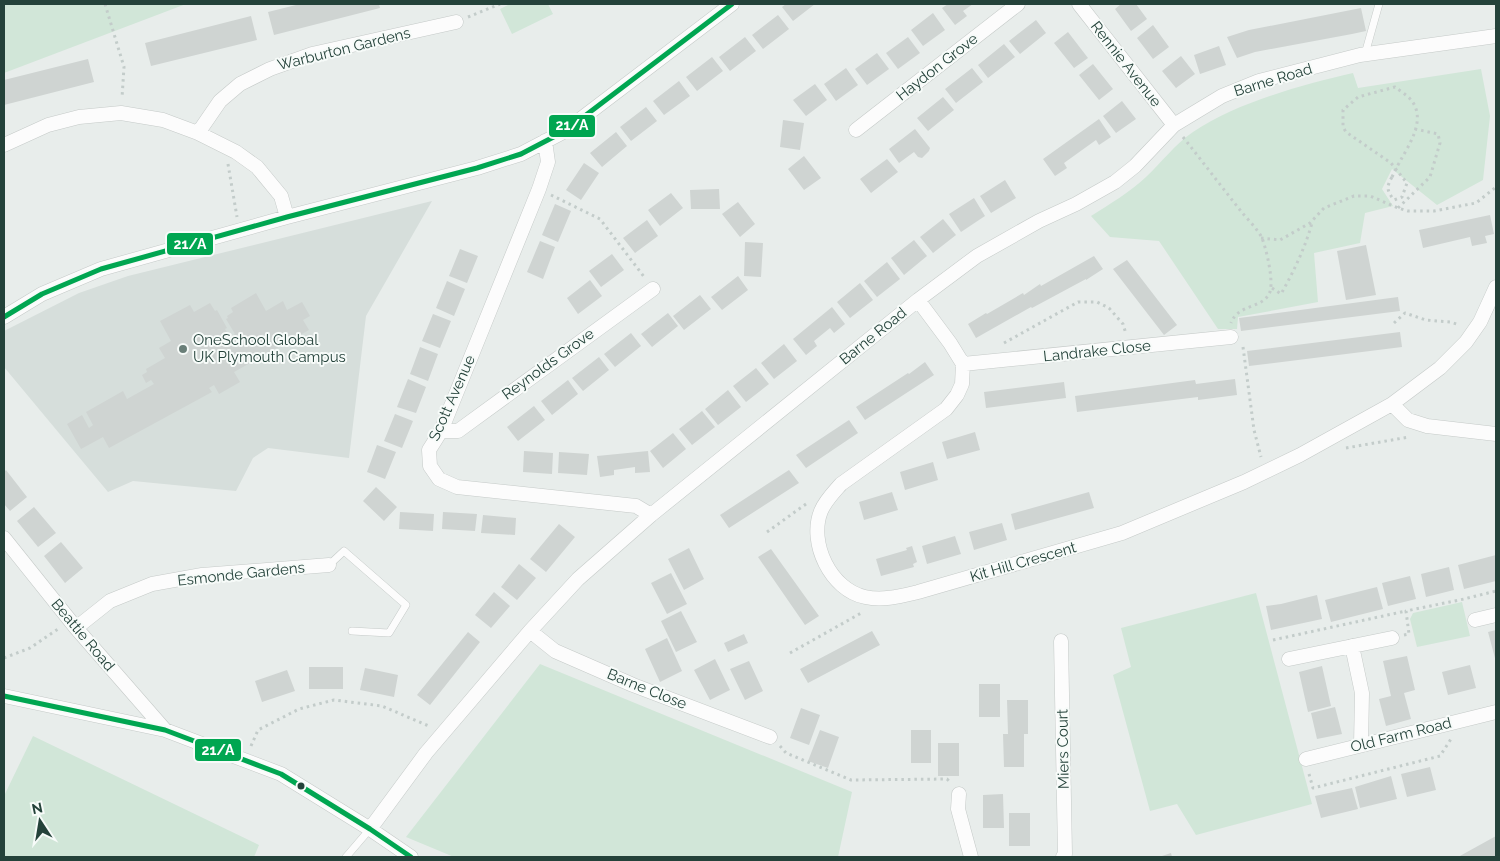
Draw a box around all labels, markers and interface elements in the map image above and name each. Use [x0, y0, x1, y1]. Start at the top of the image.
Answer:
street label: Rennie Avenue [1087, 18, 1165, 111]
street label: Warburton Gardens [276, 24, 412, 74]
street label: Haydon Grove [893, 29, 982, 104]
street label: Barne Road [1232, 60, 1314, 100]
line badge: 21/A [548, 114, 596, 138]
text: 21/A [556, 117, 589, 133]
line badge: 21/A [166, 232, 214, 256]
text: 21/A [174, 236, 207, 252]
street label: Barne Road [836, 304, 910, 368]
street label: Reynolds Grove [498, 324, 598, 403]
place label: OneSchool Global UK Plymouth Campus [193, 331, 346, 366]
street label: Landrake Close [1042, 336, 1152, 366]
marker: OneSchool Global UK Plymouth Campus [177, 343, 189, 355]
street label: Scott Avenue [425, 352, 479, 444]
street label: Kit Hill Crescent [968, 538, 1078, 586]
street label: Esmonde Gardens [176, 558, 306, 590]
street label: Beattie Road [48, 595, 118, 675]
street label: Barne Close [605, 665, 690, 713]
street label: Miers Court [1053, 709, 1073, 789]
street label: Old Farm Road [1349, 714, 1453, 756]
line badge: 21/A [194, 738, 242, 762]
text: 21/A [202, 742, 235, 758]
unlabelled marker [296, 781, 306, 791]
north arrow [15, 796, 65, 846]
text: N [30, 799, 44, 817]

